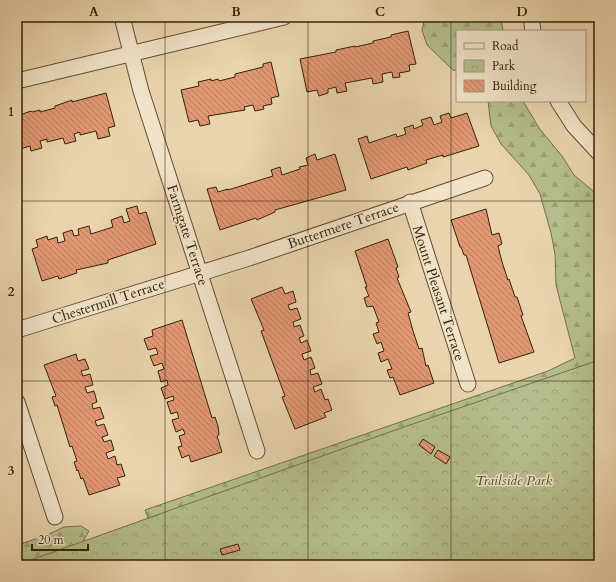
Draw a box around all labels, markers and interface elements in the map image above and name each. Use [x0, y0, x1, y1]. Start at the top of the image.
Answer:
text: A [89, 3, 99, 21]
text: B [231, 3, 241, 21]
text: C [375, 3, 385, 21]
text: D [516, 3, 528, 21]
legend [456, 30, 586, 102]
text: Road [492, 38, 519, 54]
text: Park [492, 58, 516, 74]
text: Building [492, 78, 537, 94]
text: 1 [8, 103, 14, 121]
street label: Farmgate Terrace [162, 182, 213, 288]
street label: Buttermere Terrace [285, 198, 401, 253]
street label: Mount Pleasant Terrace [408, 223, 469, 363]
street label: Chestermill Terrace [49, 274, 167, 329]
text: 2 [8, 283, 15, 301]
text: 3 [8, 462, 15, 480]
park label: Trailside Park [476, 471, 552, 490]
scale bar [32, 526, 88, 552]
text: 20 m [38, 532, 65, 548]

